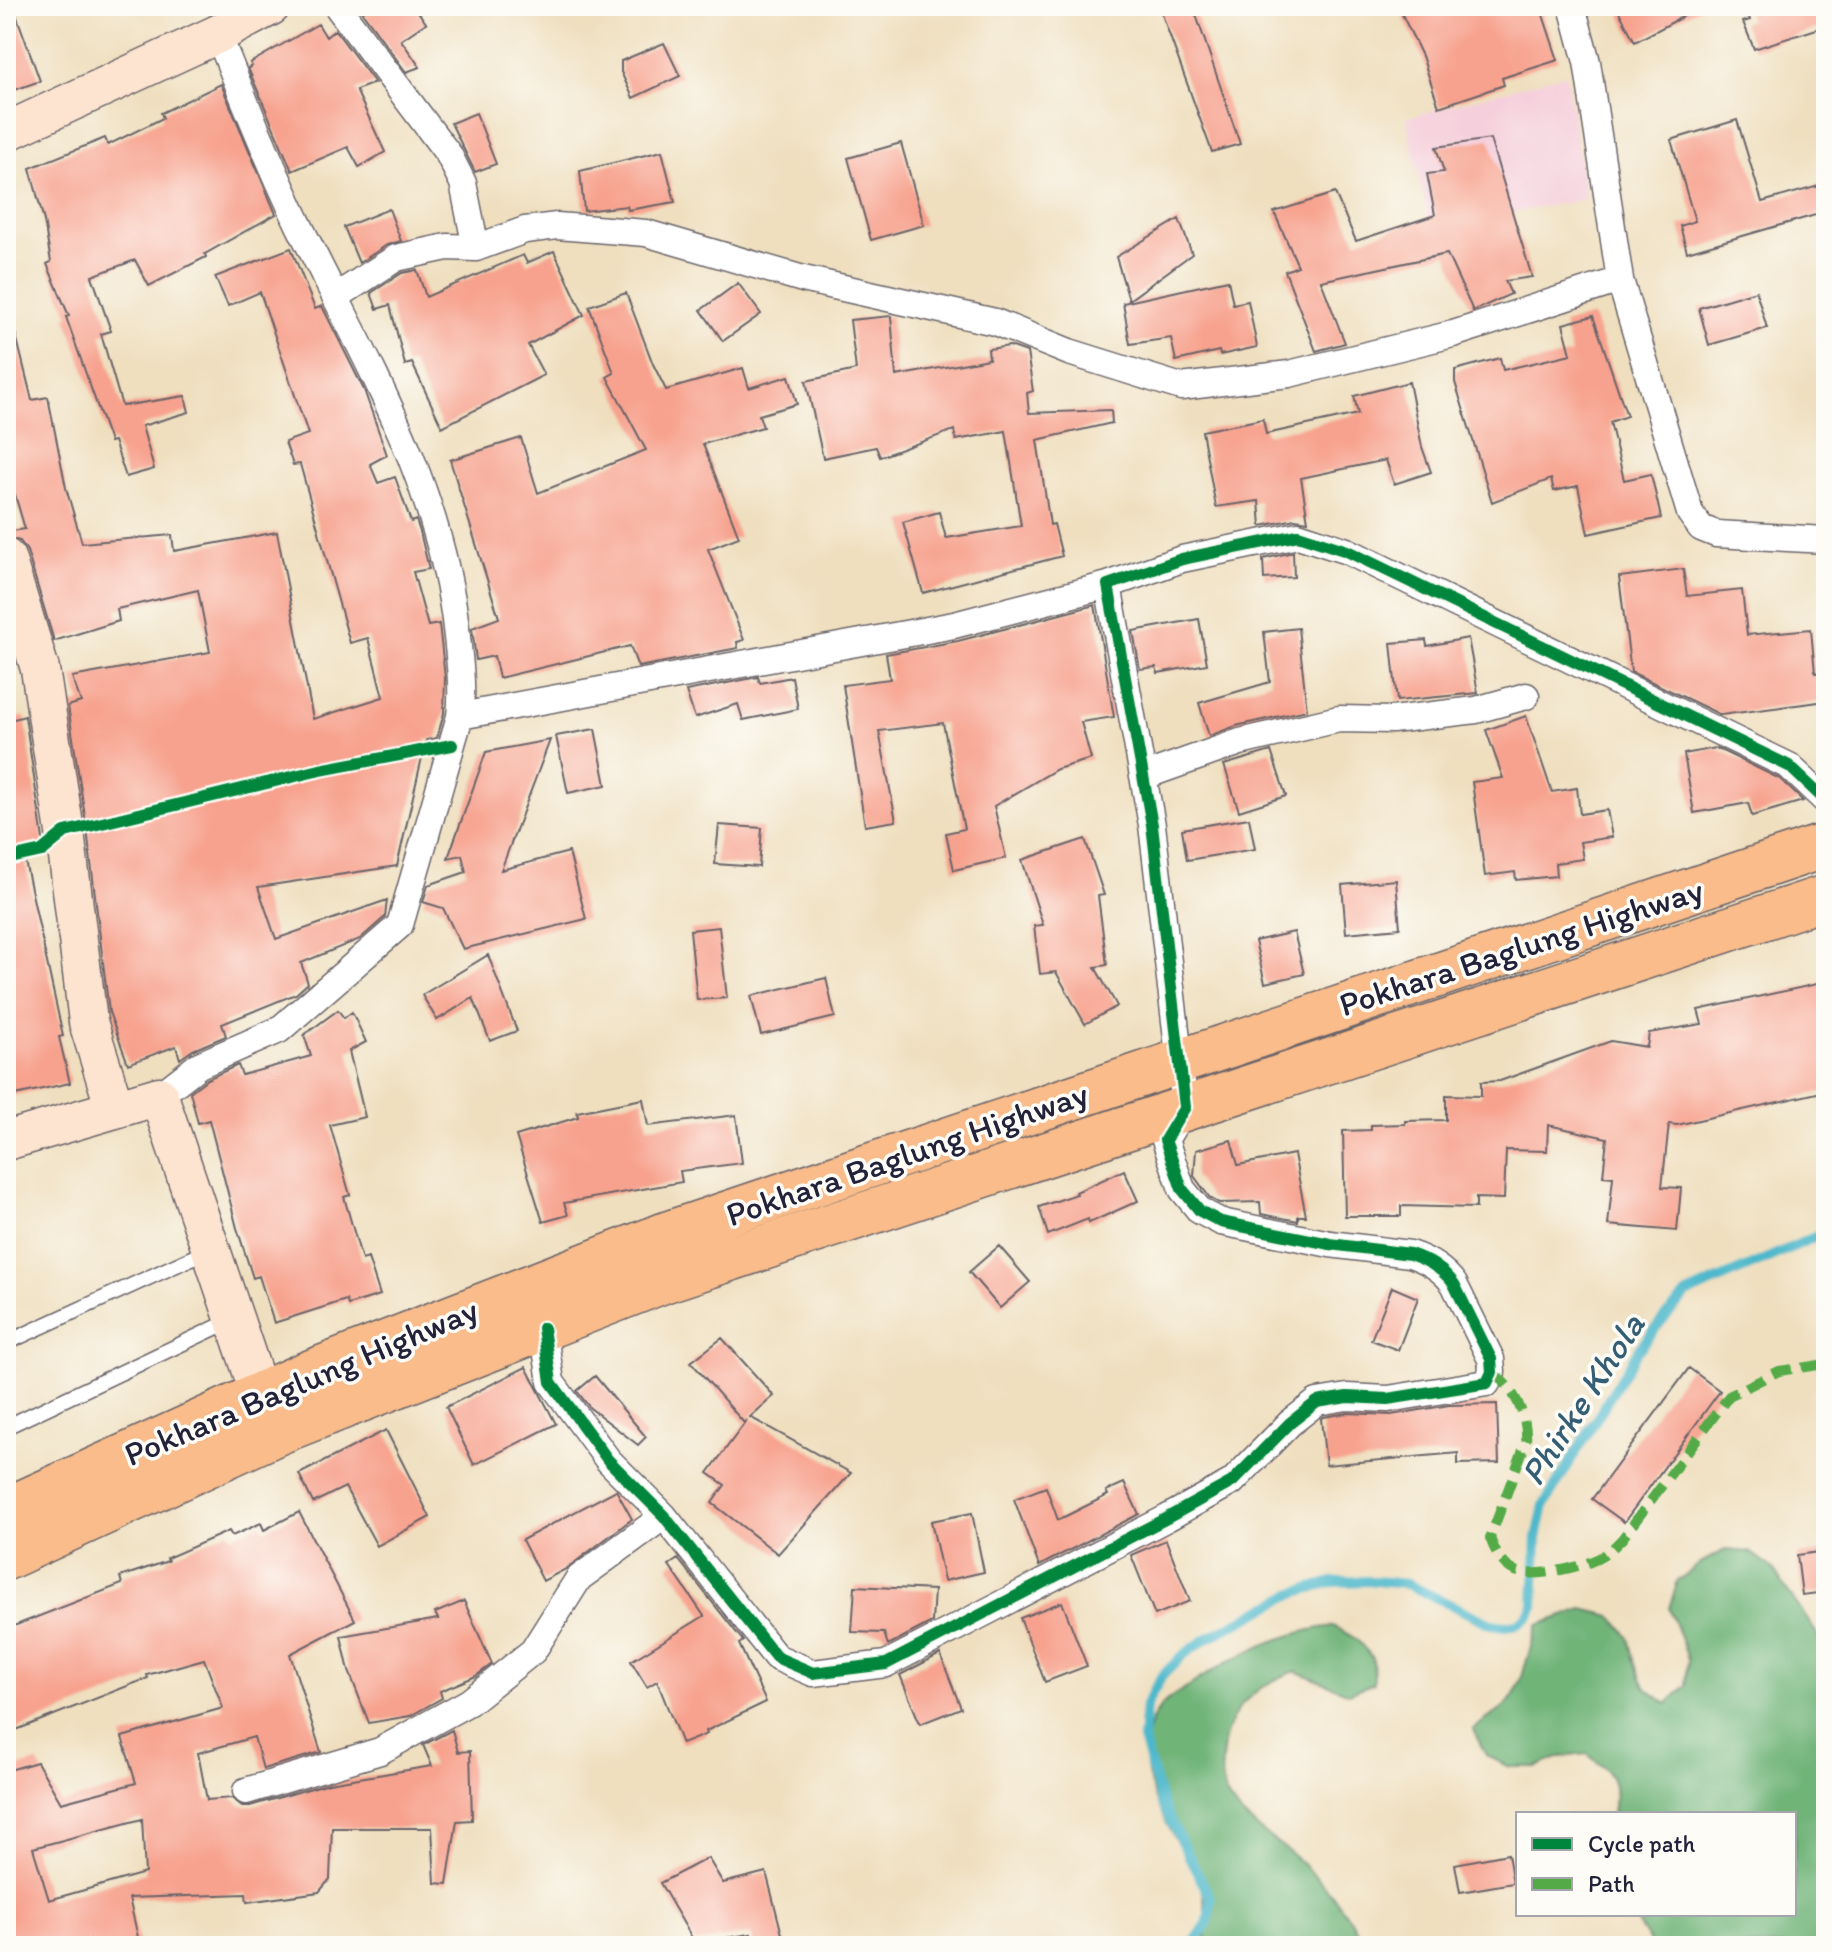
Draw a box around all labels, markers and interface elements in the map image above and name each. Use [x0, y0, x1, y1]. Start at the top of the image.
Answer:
street label: Pokhara Baglung Highway [1334, 869, 1708, 1025]
street label: Pokhara Baglung Highway [721, 1073, 1093, 1235]
street label: Pokhara Baglung Highway [118, 1289, 484, 1475]
water label: Phirke Khola [1511, 1305, 1654, 1493]
legend [1516, 1812, 1796, 1916]
text: Cycle path [1588, 1829, 1695, 1858]
text: Path [1588, 1869, 1635, 1898]

